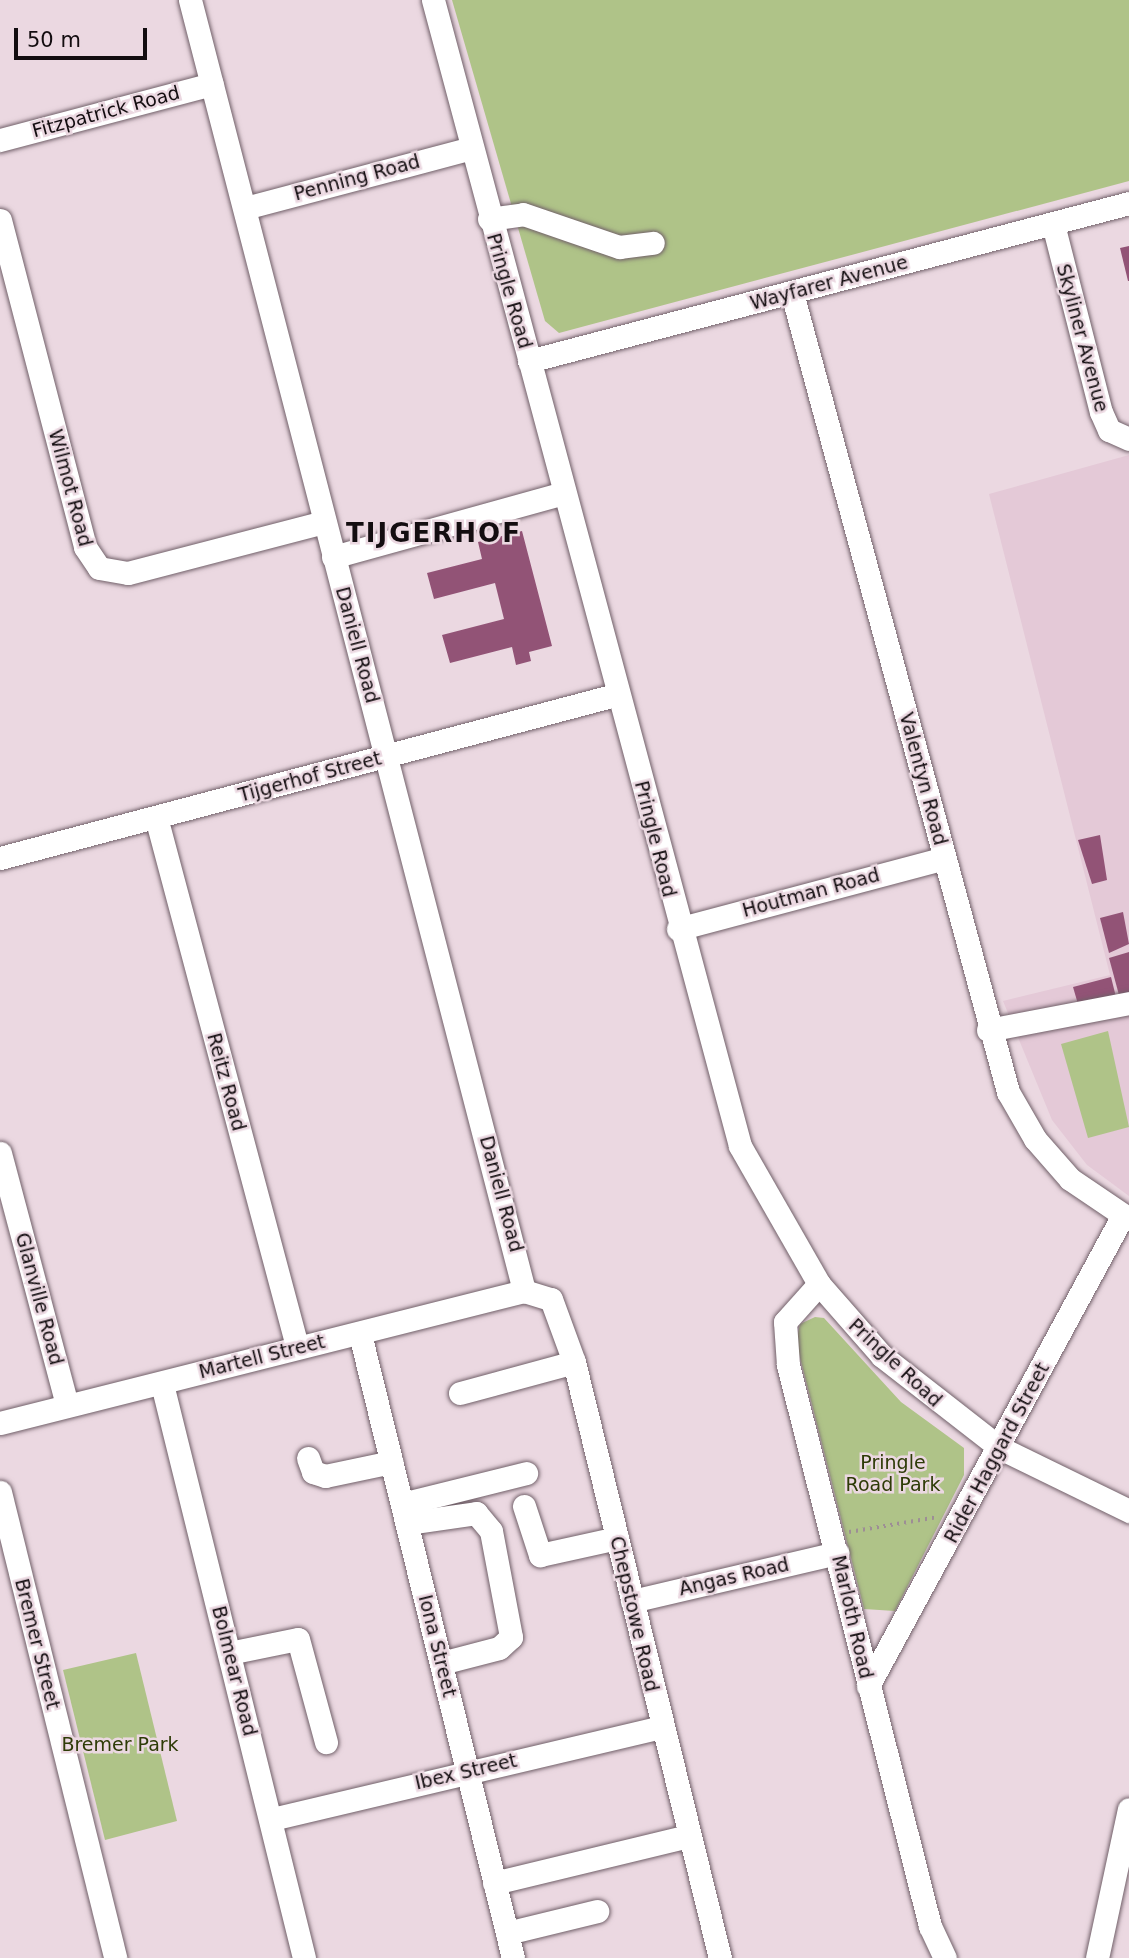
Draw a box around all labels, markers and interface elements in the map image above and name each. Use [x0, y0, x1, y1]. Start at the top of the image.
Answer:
scale bar [18, 14, 150, 58]
text: 50 m [27, 28, 81, 52]
street label: Fitzpatrick Road [30, 81, 182, 143]
street label: Penning Road [291, 150, 423, 206]
street label: Pringle Road [482, 231, 536, 351]
street label: Wayfarer Avenue [748, 251, 910, 315]
street label: Skyliner Avenue [1051, 261, 1113, 415]
street label: Wilmot Road [43, 427, 97, 549]
district label: TIJGERHOF [347, 518, 521, 550]
street label: Daniell Road [331, 584, 383, 706]
street label: Valentyn Road [894, 710, 952, 848]
street label: Tijgerhof Street [236, 747, 384, 807]
street label: Pringle Road [630, 779, 680, 899]
street label: Houtman Road [740, 864, 882, 922]
street label: Reitz Road [202, 1031, 250, 1133]
street label: Daniell Road [475, 1133, 527, 1255]
street label: Glanville Road [10, 1230, 68, 1368]
street label: Pringle Road [844, 1314, 946, 1412]
street label: Martell Street [197, 1330, 327, 1384]
street label: Rider Haggard Street [940, 1359, 1054, 1547]
park label: Pringle Road Park [846, 1452, 940, 1496]
street label: Chepstowe Road [605, 1534, 663, 1694]
street label: Angas Road [677, 1553, 791, 1601]
street label: Marloth Road [827, 1553, 877, 1681]
street label: Bremer Street [10, 1576, 64, 1712]
street label: Iona Street [413, 1592, 461, 1700]
street label: Bolmear Road [207, 1604, 261, 1738]
park label: Bremer Park [61, 1734, 179, 1756]
street label: Ibex Street [413, 1749, 519, 1795]

